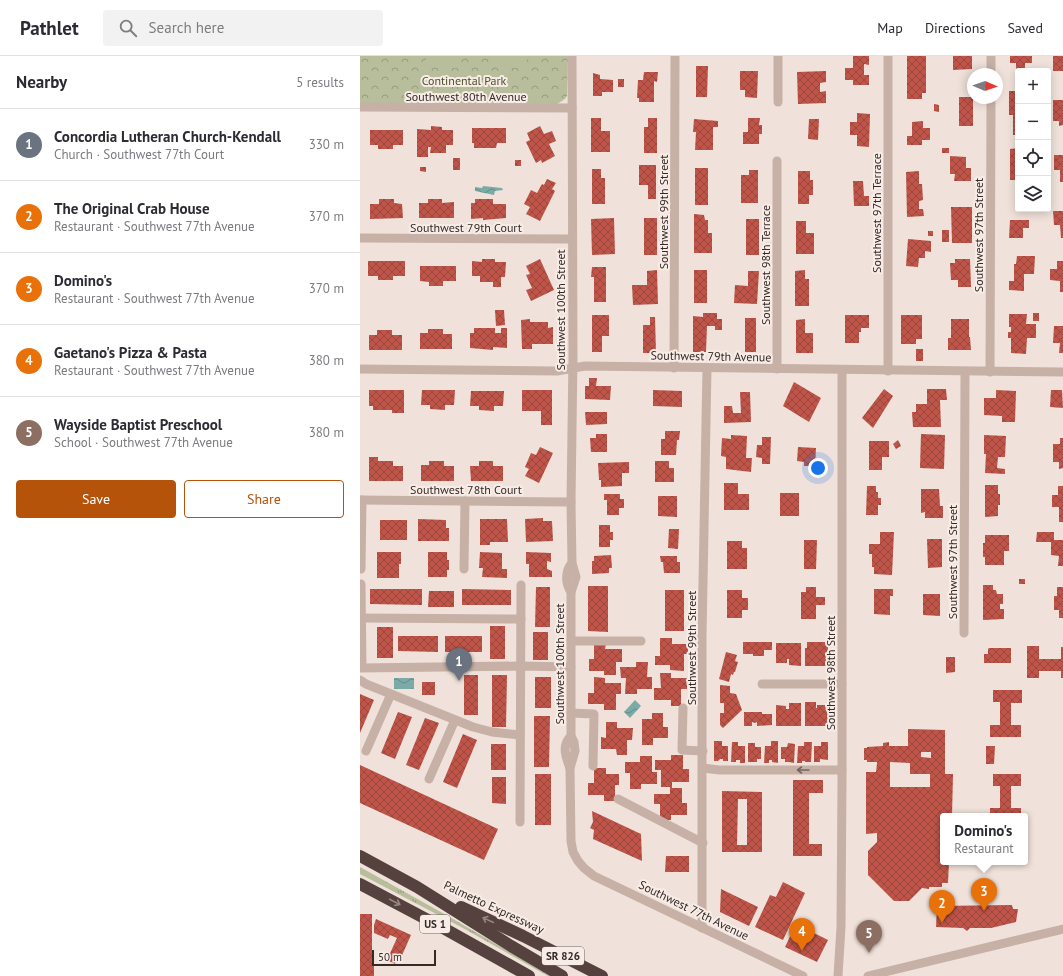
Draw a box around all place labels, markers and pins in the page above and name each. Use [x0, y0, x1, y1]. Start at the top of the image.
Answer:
pin: 1 [446, 648, 472, 681]
pin: 3 [971, 878, 997, 911]
pin: 2 [929, 890, 955, 923]
pin: 4 [789, 918, 815, 951]
pin: 5 [856, 920, 882, 953]

